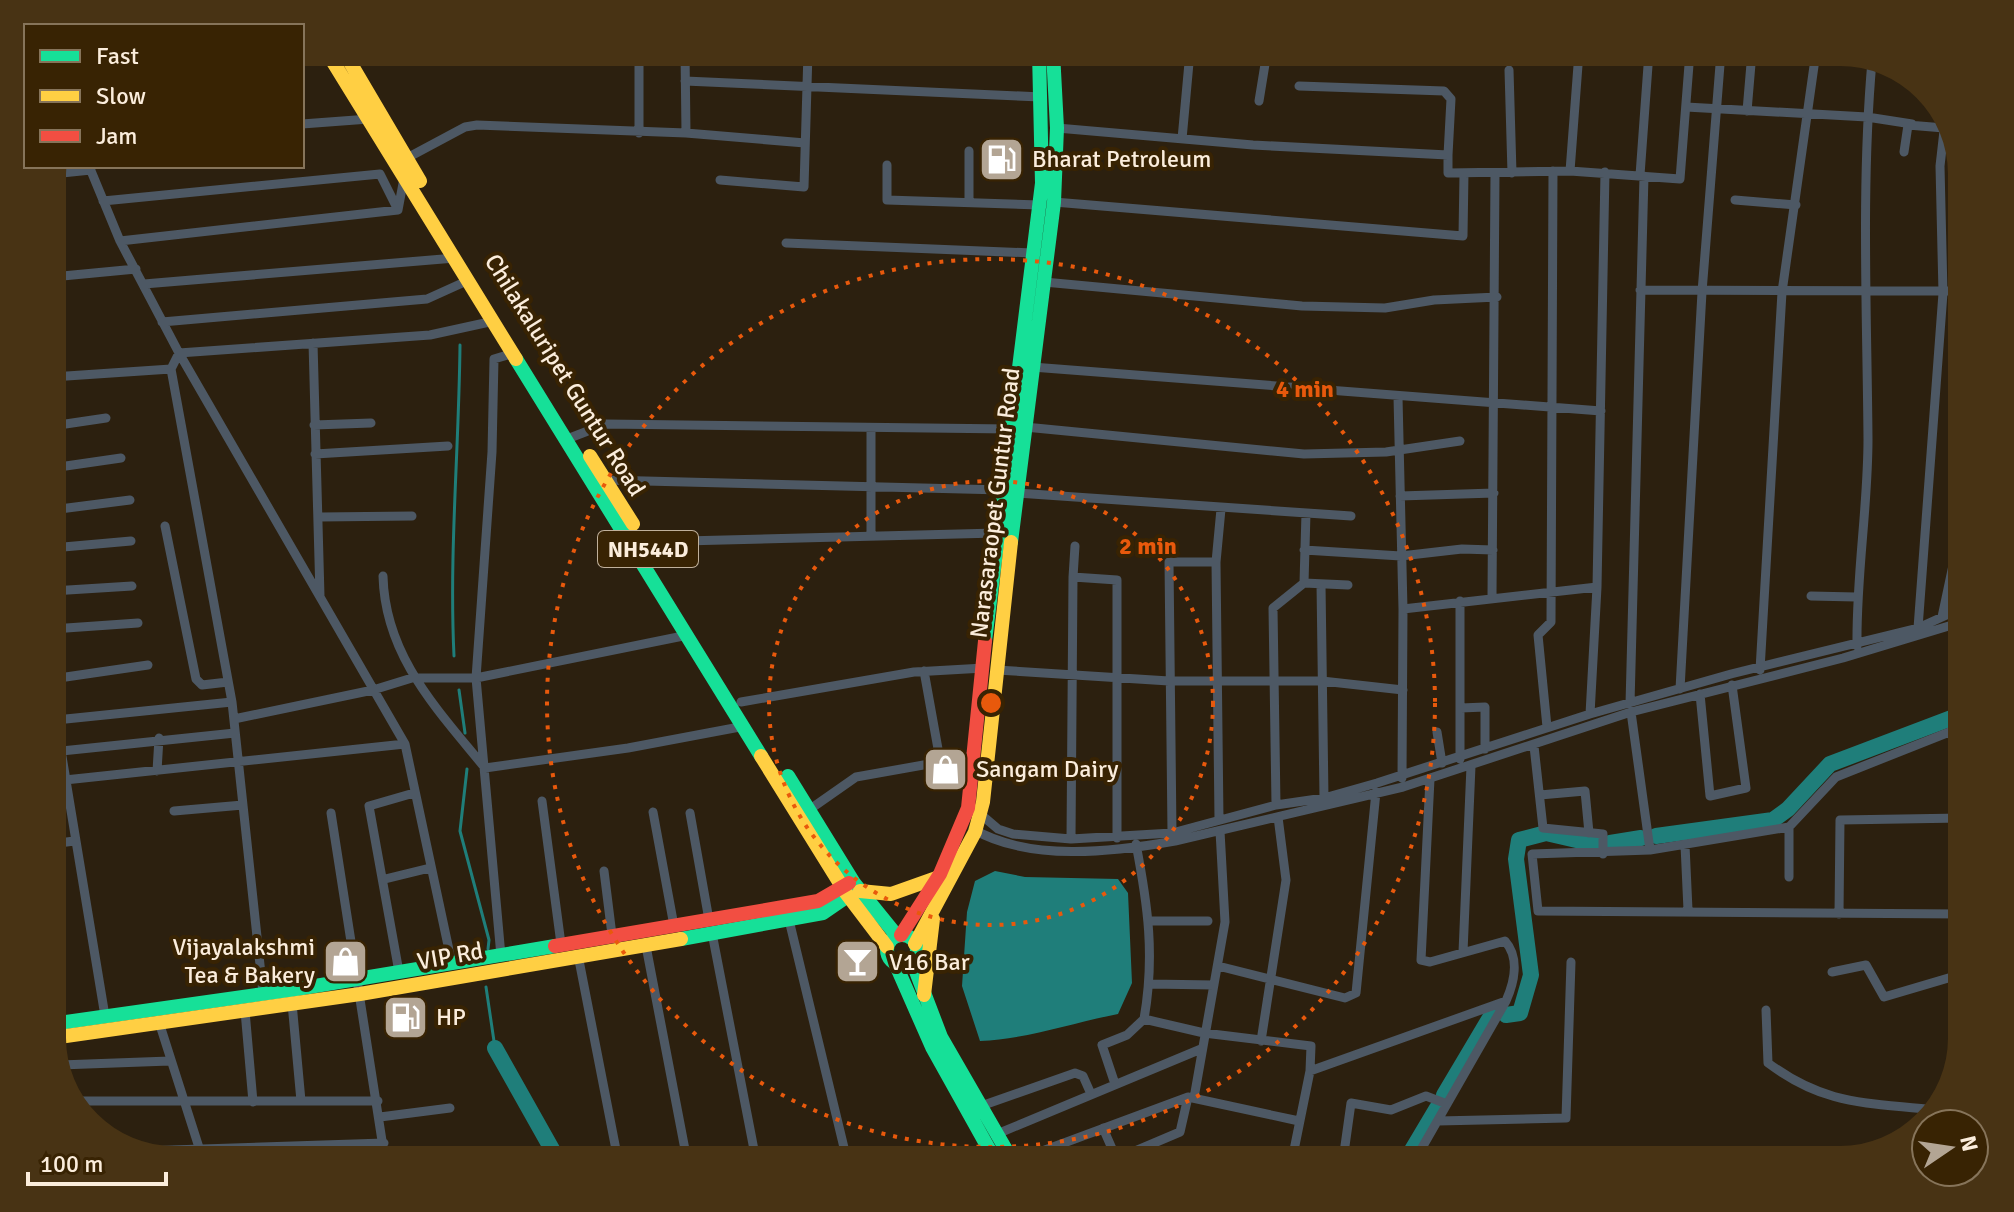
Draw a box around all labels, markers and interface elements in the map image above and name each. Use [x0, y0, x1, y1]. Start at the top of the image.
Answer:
legend [24, 24, 304, 168]
text: Fast [96, 41, 139, 71]
text: Slow [96, 81, 146, 111]
text: Jam [96, 121, 137, 151]
fuel station icon: Bharat Petroleum [977, 135, 1025, 183]
place label: Bharat Petroleum [1032, 144, 1211, 174]
street label: Chilakaluripet Guntur Road [478, 248, 652, 502]
street label: Narasaraopet Guntur Road [964, 366, 1026, 640]
text: 4 min [1276, 374, 1334, 404]
road number: NH544D [598, 531, 698, 567]
text: 2 min [1119, 531, 1177, 561]
centre of rings [977, 689, 1005, 717]
shop icon: Sangam Dairy [921, 745, 969, 793]
place label: Sangam Dairy [976, 754, 1119, 784]
place label: Vijayalakshmi Tea & Bakery [173, 932, 315, 990]
street label: VIP Rd [415, 935, 485, 977]
shop icon: Vijayalakshmi Tea & Bakery [322, 937, 370, 985]
bar icon: V16 Bar [834, 938, 882, 986]
place label: V16 Bar [889, 947, 970, 977]
fuel station icon: HP [381, 993, 429, 1041]
place label: HP [436, 1002, 466, 1032]
north arrow [1910, 1108, 1990, 1188]
text: N [1954, 1133, 1984, 1154]
scale bar [28, 1136, 166, 1186]
text: 100 m [40, 1149, 103, 1179]

